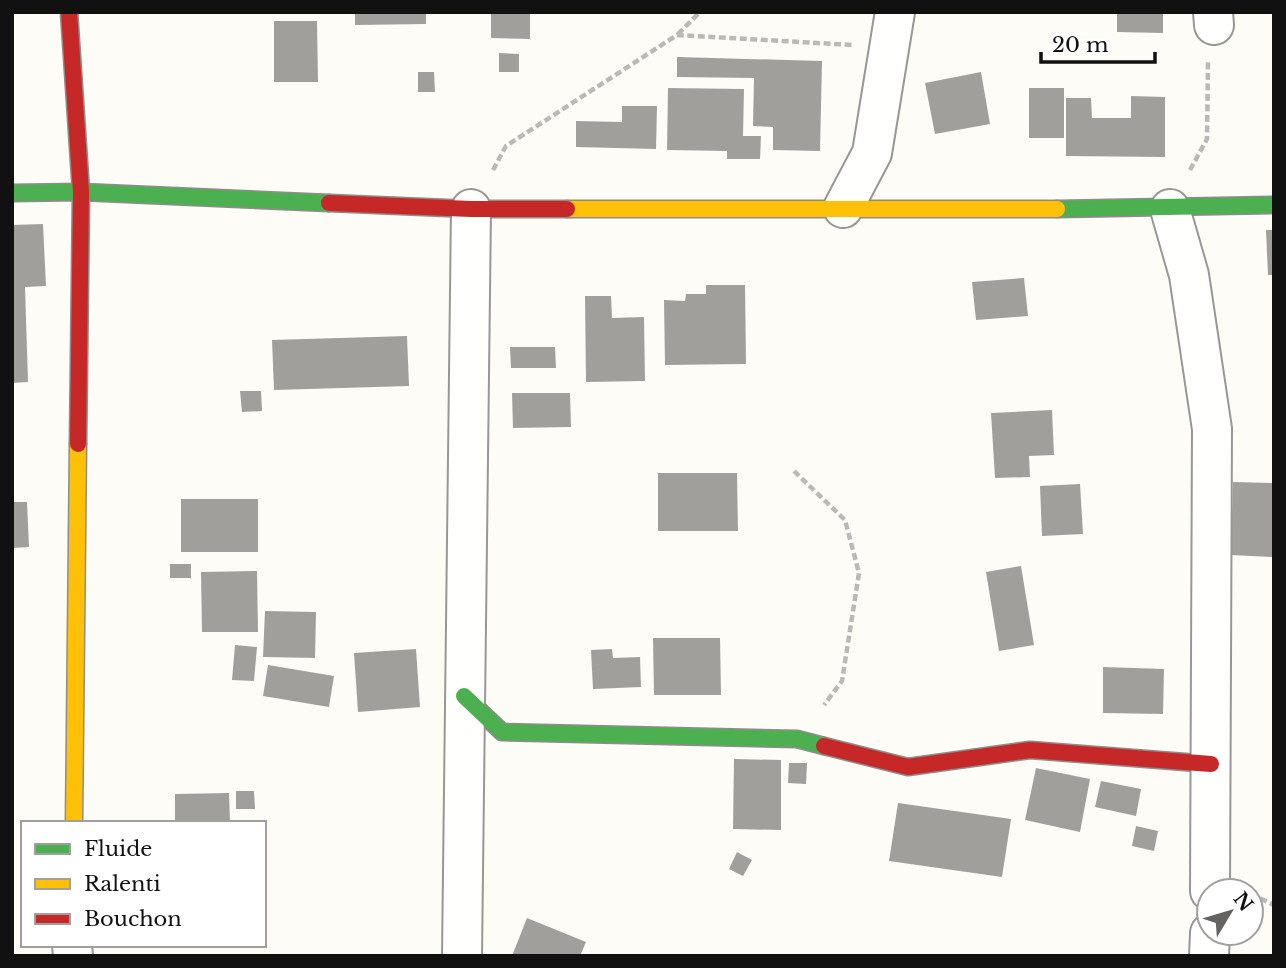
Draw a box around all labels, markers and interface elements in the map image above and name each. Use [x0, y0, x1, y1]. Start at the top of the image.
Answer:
scale bar [1041, 21, 1155, 65]
text: 20 m [1052, 32, 1109, 58]
legend [21, 821, 266, 947]
text: Fluide [84, 836, 152, 862]
text: Ralenti [84, 871, 161, 897]
north arrow [1195, 877, 1265, 947]
text: N [1228, 888, 1258, 916]
text: Bouchon [84, 906, 182, 932]

